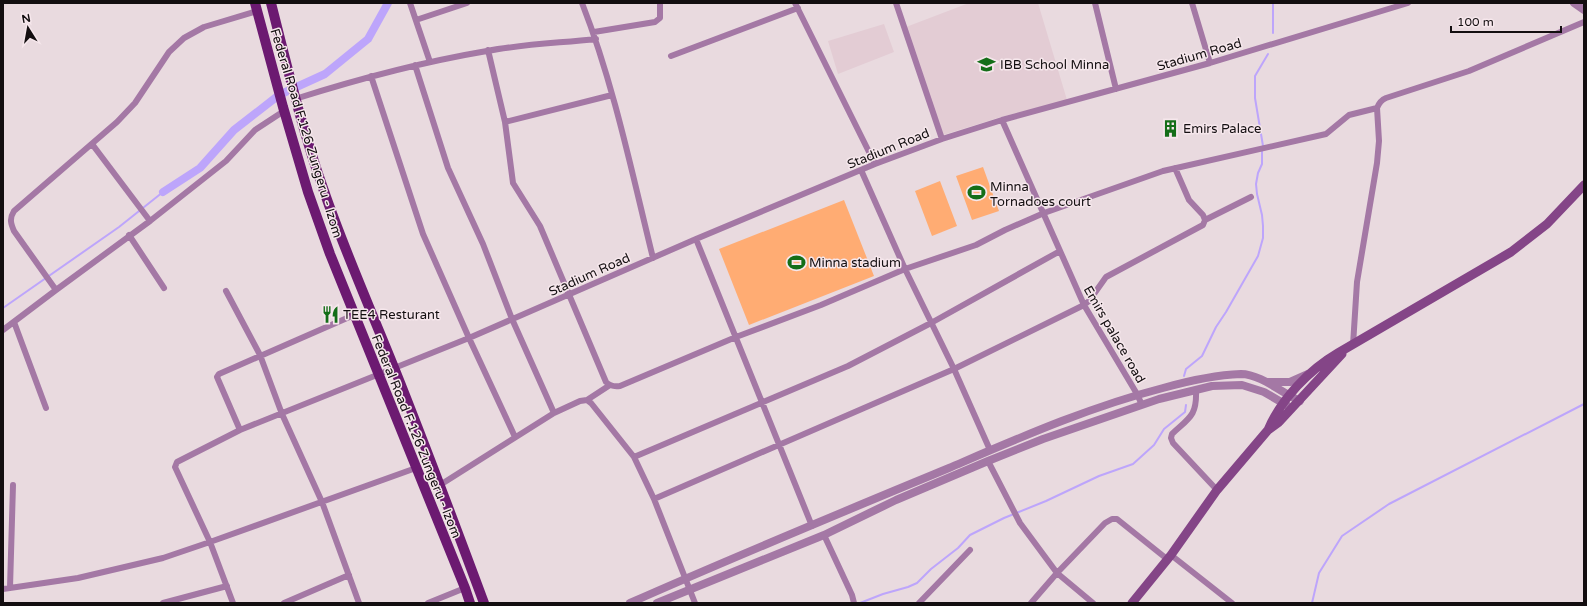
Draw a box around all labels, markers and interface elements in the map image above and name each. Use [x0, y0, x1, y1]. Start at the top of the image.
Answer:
north arrow [8, 8, 48, 48]
scale bar [1451, 8, 1561, 34]
text: N [21, 11, 32, 26]
text: 100 m [1457, 15, 1494, 29]
street label: Federal Road F.126 Zungeru - Izom [267, 27, 346, 240]
street label: Stadium Road [1155, 35, 1243, 75]
school or university icon: IBB School Minna [977, 54, 997, 74]
place label: IBB School Minna [1000, 57, 1109, 73]
building icon: Emirs Palace [1160, 118, 1180, 138]
place label: Emirs Palace [1183, 121, 1261, 137]
street label: Stadium Road [845, 125, 932, 173]
place label: Minna Tornadoes court [990, 179, 1091, 210]
sports icon: Minna Tornadoes court [967, 183, 987, 203]
street label: Stadium Road [546, 250, 633, 300]
sports icon: Minna stadium [786, 252, 806, 272]
place label: Minna stadium [809, 255, 901, 271]
street label: Emirs palace road [1080, 283, 1149, 386]
restaurant icon: TEE4 Resturant [320, 304, 340, 324]
place label: TEE4 Resturant [343, 307, 440, 323]
street label: Federal Road F.126 Zungeru - Izom [368, 332, 464, 541]

